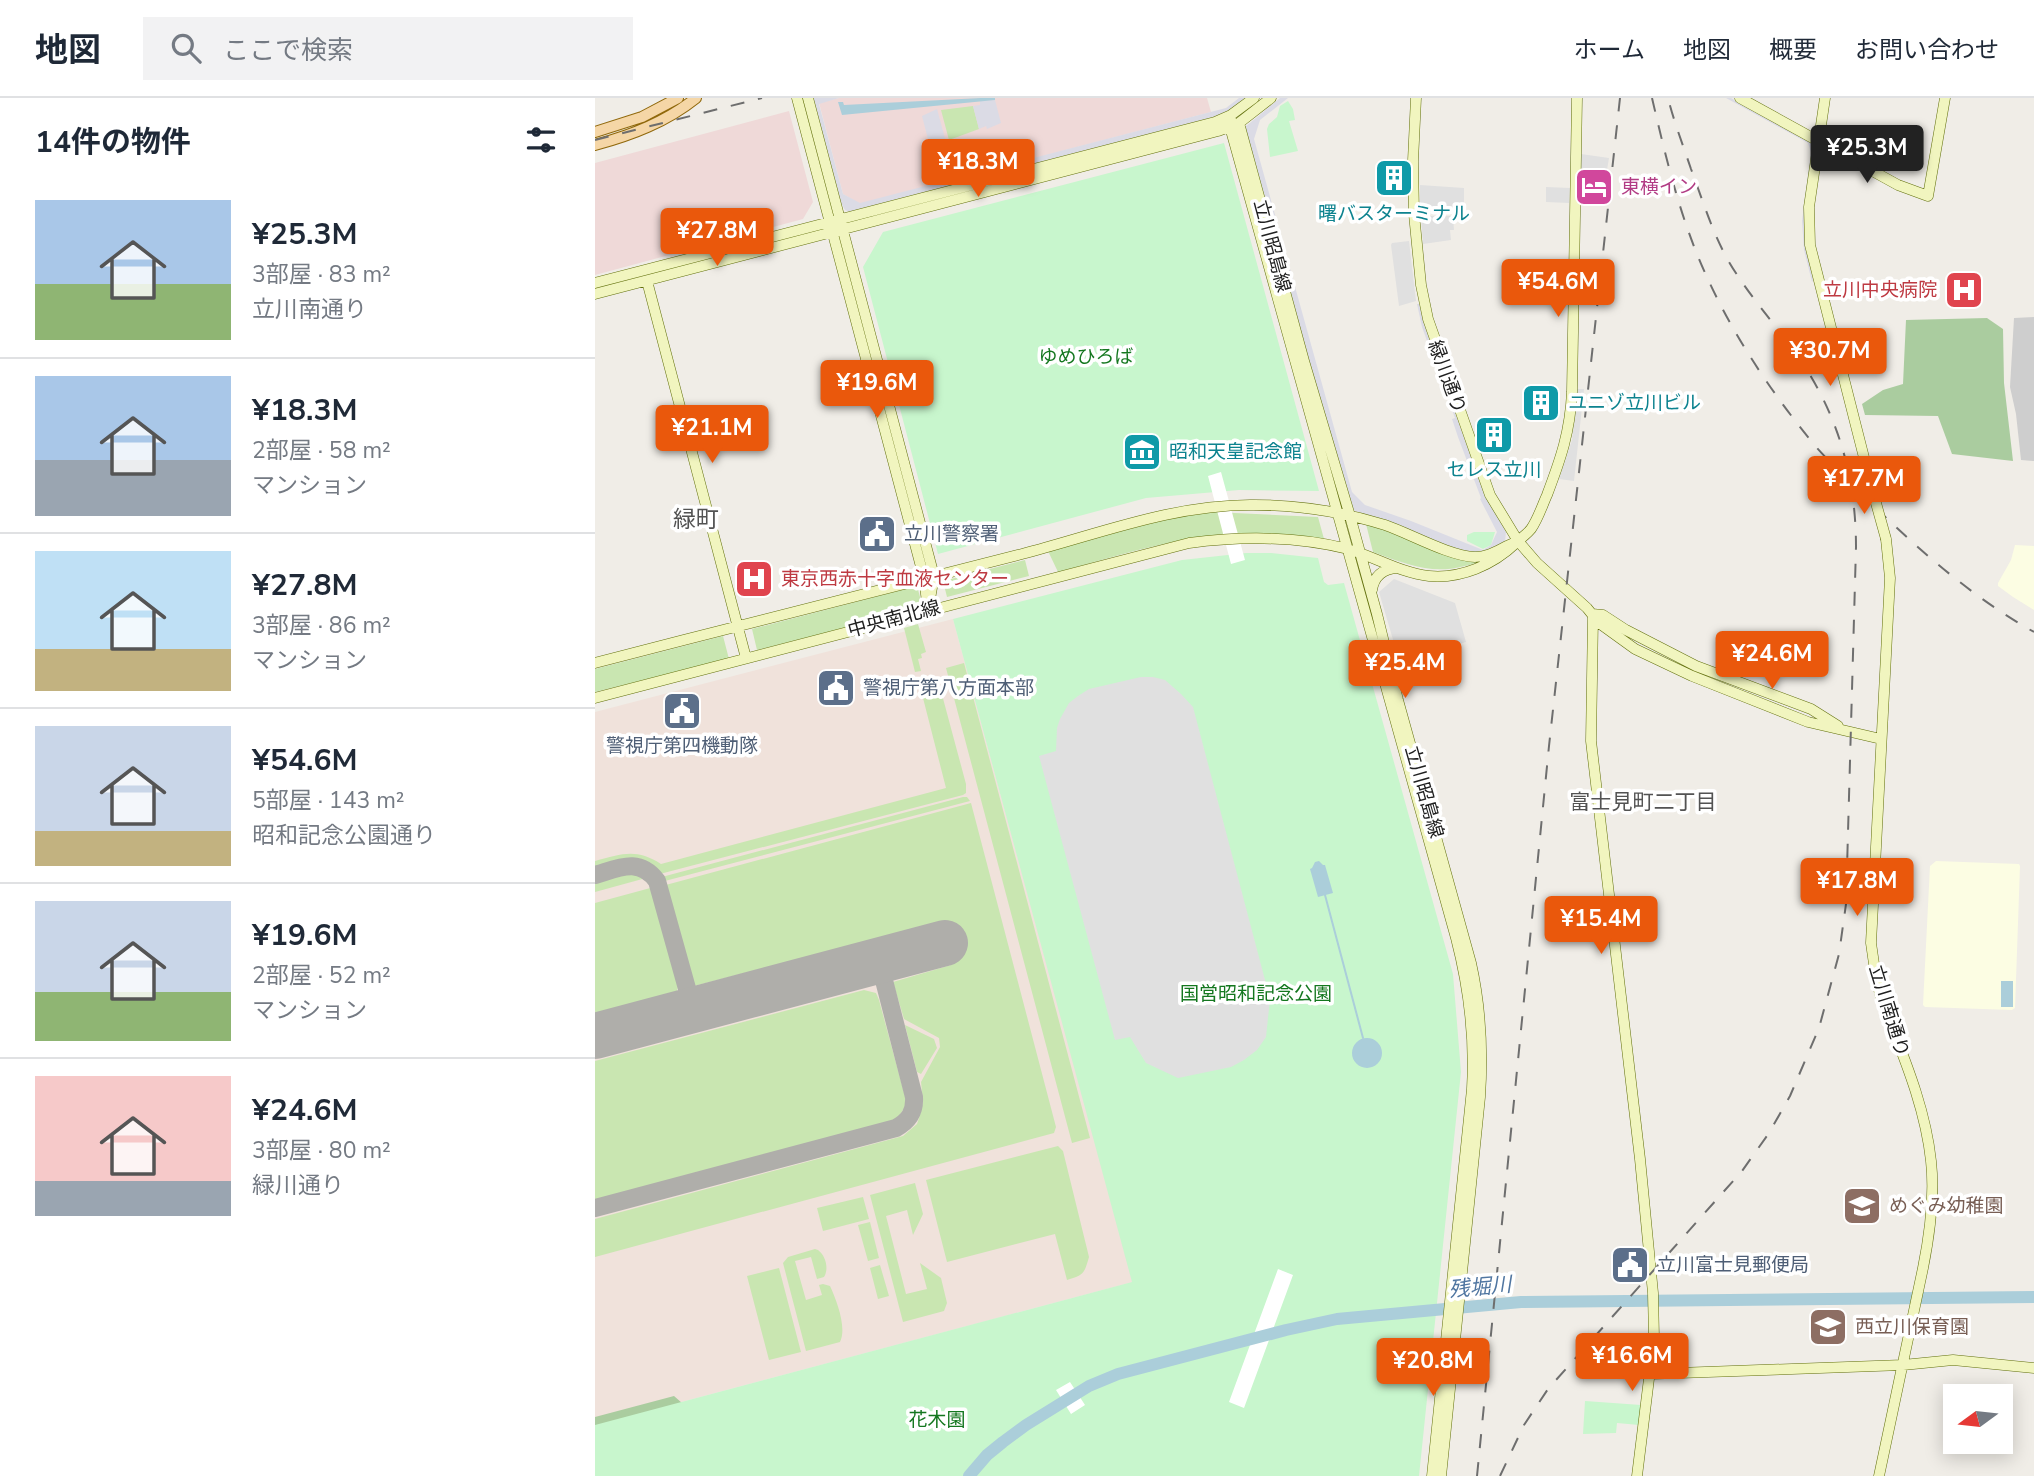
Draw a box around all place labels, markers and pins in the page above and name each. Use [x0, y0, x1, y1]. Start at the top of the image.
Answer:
pin: ¥25.3M [1810, 126, 1924, 185]
pin: ¥18.3M [921, 140, 1035, 199]
building icon: 曙バスターミナル [1373, 157, 1415, 199]
hotel icon: 東横イン [1573, 166, 1615, 208]
place label: 東横イン [1621, 174, 1697, 200]
place label: 曙バスターミナル [1318, 201, 1470, 227]
pin: ¥27.8M [660, 208, 774, 268]
pin: ¥54.6M [1501, 260, 1615, 319]
hospital icon: 立川中央病院 [1943, 269, 1985, 311]
place label: 立川中央病院 [1823, 277, 1937, 303]
pin: ¥30.7M [1773, 328, 1887, 388]
pin: ¥19.6M [820, 360, 934, 420]
building icon: ユニゾ立川ビル [1520, 382, 1562, 424]
place label: ユニゾ立川ビル [1568, 390, 1701, 416]
pin: ¥21.1M [655, 406, 769, 465]
building icon: セレス立川 [1473, 414, 1515, 456]
museum icon: 昭和天皇記念館 [1121, 431, 1163, 473]
place label: 昭和天皇記念館 [1169, 439, 1302, 465]
pin: ¥17.7M [1807, 456, 1921, 516]
place label: セレス立川 [1446, 457, 1542, 483]
public building icon: 立川警察署 [856, 513, 898, 555]
place label: 立川警察署 [904, 521, 999, 547]
hospital icon: 東京西赤十字血液センター [733, 558, 775, 600]
place label: 東京西赤十字血液センター [781, 566, 1009, 592]
pin: ¥24.6M [1715, 632, 1829, 691]
pin: ¥25.4M [1348, 640, 1462, 700]
public building icon: 警視庁第八方面本部 [815, 667, 857, 709]
place label: 警視庁第八方面本部 [863, 675, 1034, 701]
public building icon: 警視庁第四機動隊 [661, 690, 703, 732]
place label: 警視庁第四機動隊 [606, 733, 758, 759]
pin: ¥17.8M [1800, 858, 1914, 918]
pin: ¥15.4M [1544, 896, 1658, 956]
school or university icon: めぐみ幼稚園 [1841, 1185, 1883, 1227]
place label: めぐみ幼稚園 [1889, 1193, 2004, 1219]
public building icon: 立川富士見郵便局 [1609, 1244, 1651, 1286]
place label: 立川富士見郵便局 [1657, 1252, 1809, 1278]
school or university icon: 西立川保育園 [1807, 1306, 1849, 1348]
place label: 西立川保育園 [1855, 1314, 1969, 1340]
pin: ¥16.6M [1575, 1334, 1689, 1393]
pin: ¥20.8M [1376, 1338, 1490, 1398]

